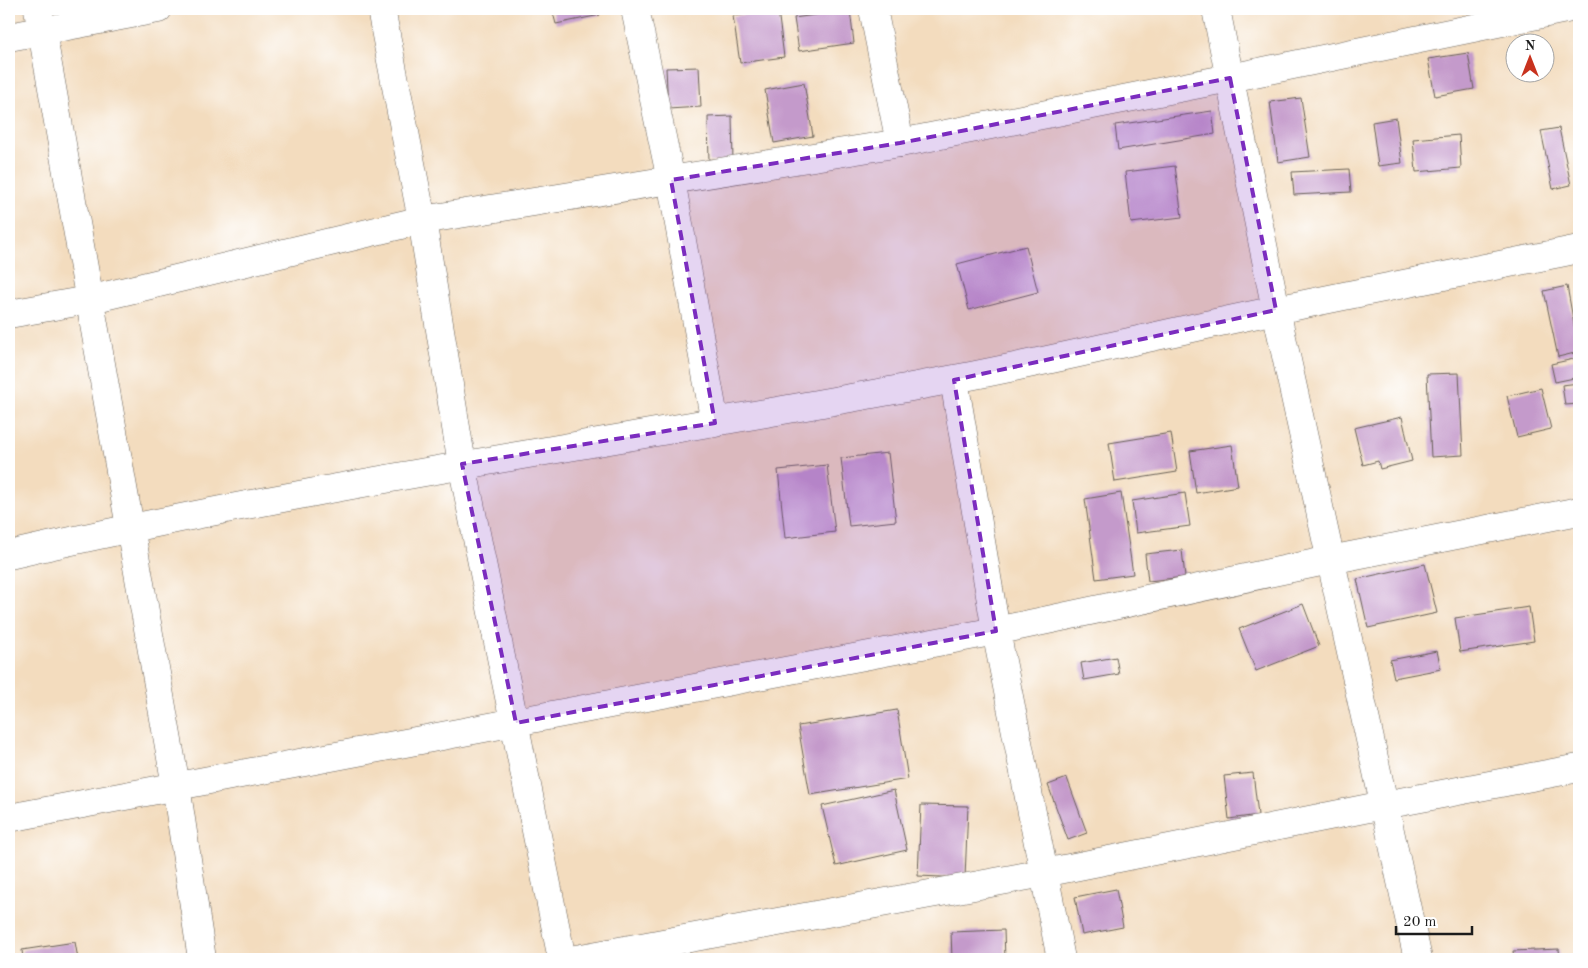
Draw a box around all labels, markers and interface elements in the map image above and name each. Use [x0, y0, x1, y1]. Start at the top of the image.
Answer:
north arrow [1506, 32, 1556, 82]
text: N [1525, 39, 1536, 53]
scale bar [1396, 903, 1472, 935]
text: 20 m [1403, 915, 1437, 930]

